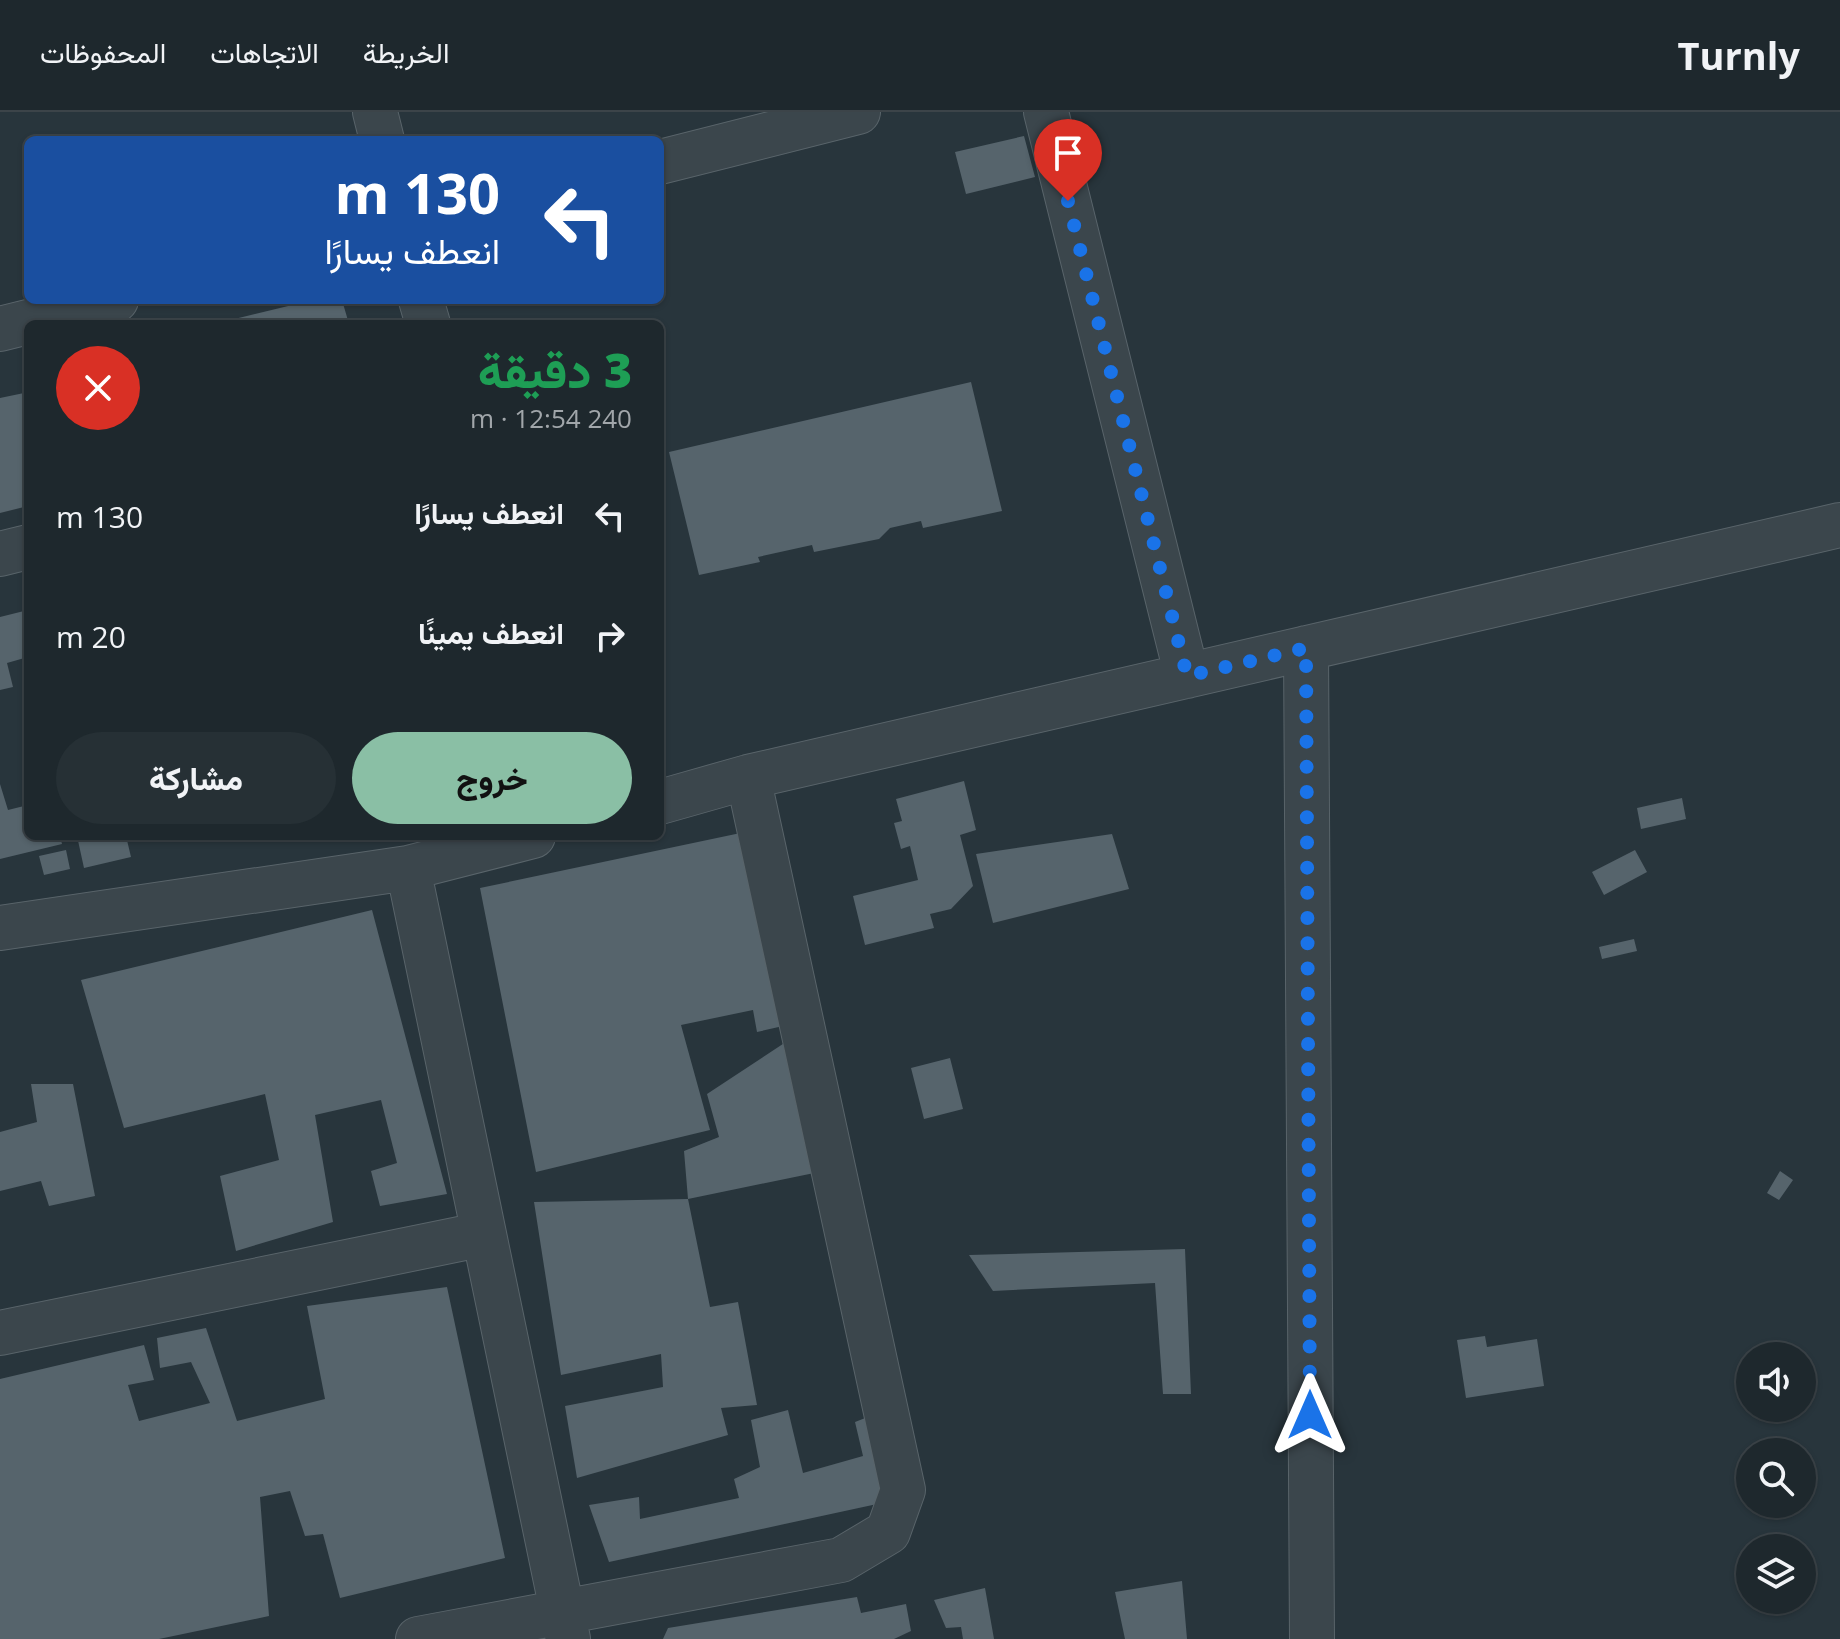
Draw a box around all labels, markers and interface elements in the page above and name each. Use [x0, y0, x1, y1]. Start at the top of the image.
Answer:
text: Turnly [1678, 29, 1800, 81]
text: المحفوظات [40, 33, 166, 71]
text: الاتجاهات [210, 33, 319, 71]
text: الخريطة [363, 33, 449, 71]
pin [1034, 119, 1102, 201]
icon: arrive [1046, 131, 1090, 175]
text: 130 m [334, 154, 500, 230]
icon: left [528, 168, 632, 272]
text: انعطف يسارًا [324, 226, 500, 275]
text: 3 دقيقة [478, 337, 632, 402]
button: close [56, 346, 140, 430]
text: 240 m · 12:54 [470, 400, 632, 436]
text: انعطف يسارًا [414, 492, 564, 533]
icon: left [588, 494, 632, 538]
text: 130 m [56, 496, 143, 537]
text: انعطف يمينًا [418, 612, 564, 653]
icon: right [588, 614, 632, 658]
text: 20 m [56, 616, 126, 657]
button: مشاركة [56, 732, 336, 824]
button: خروج [352, 732, 632, 824]
map controls [1736, 1342, 1816, 1614]
button: sound [1736, 1342, 1816, 1422]
position arrow [1268, 1373, 1352, 1457]
button: search [1736, 1438, 1816, 1518]
button: layers [1736, 1534, 1816, 1614]

